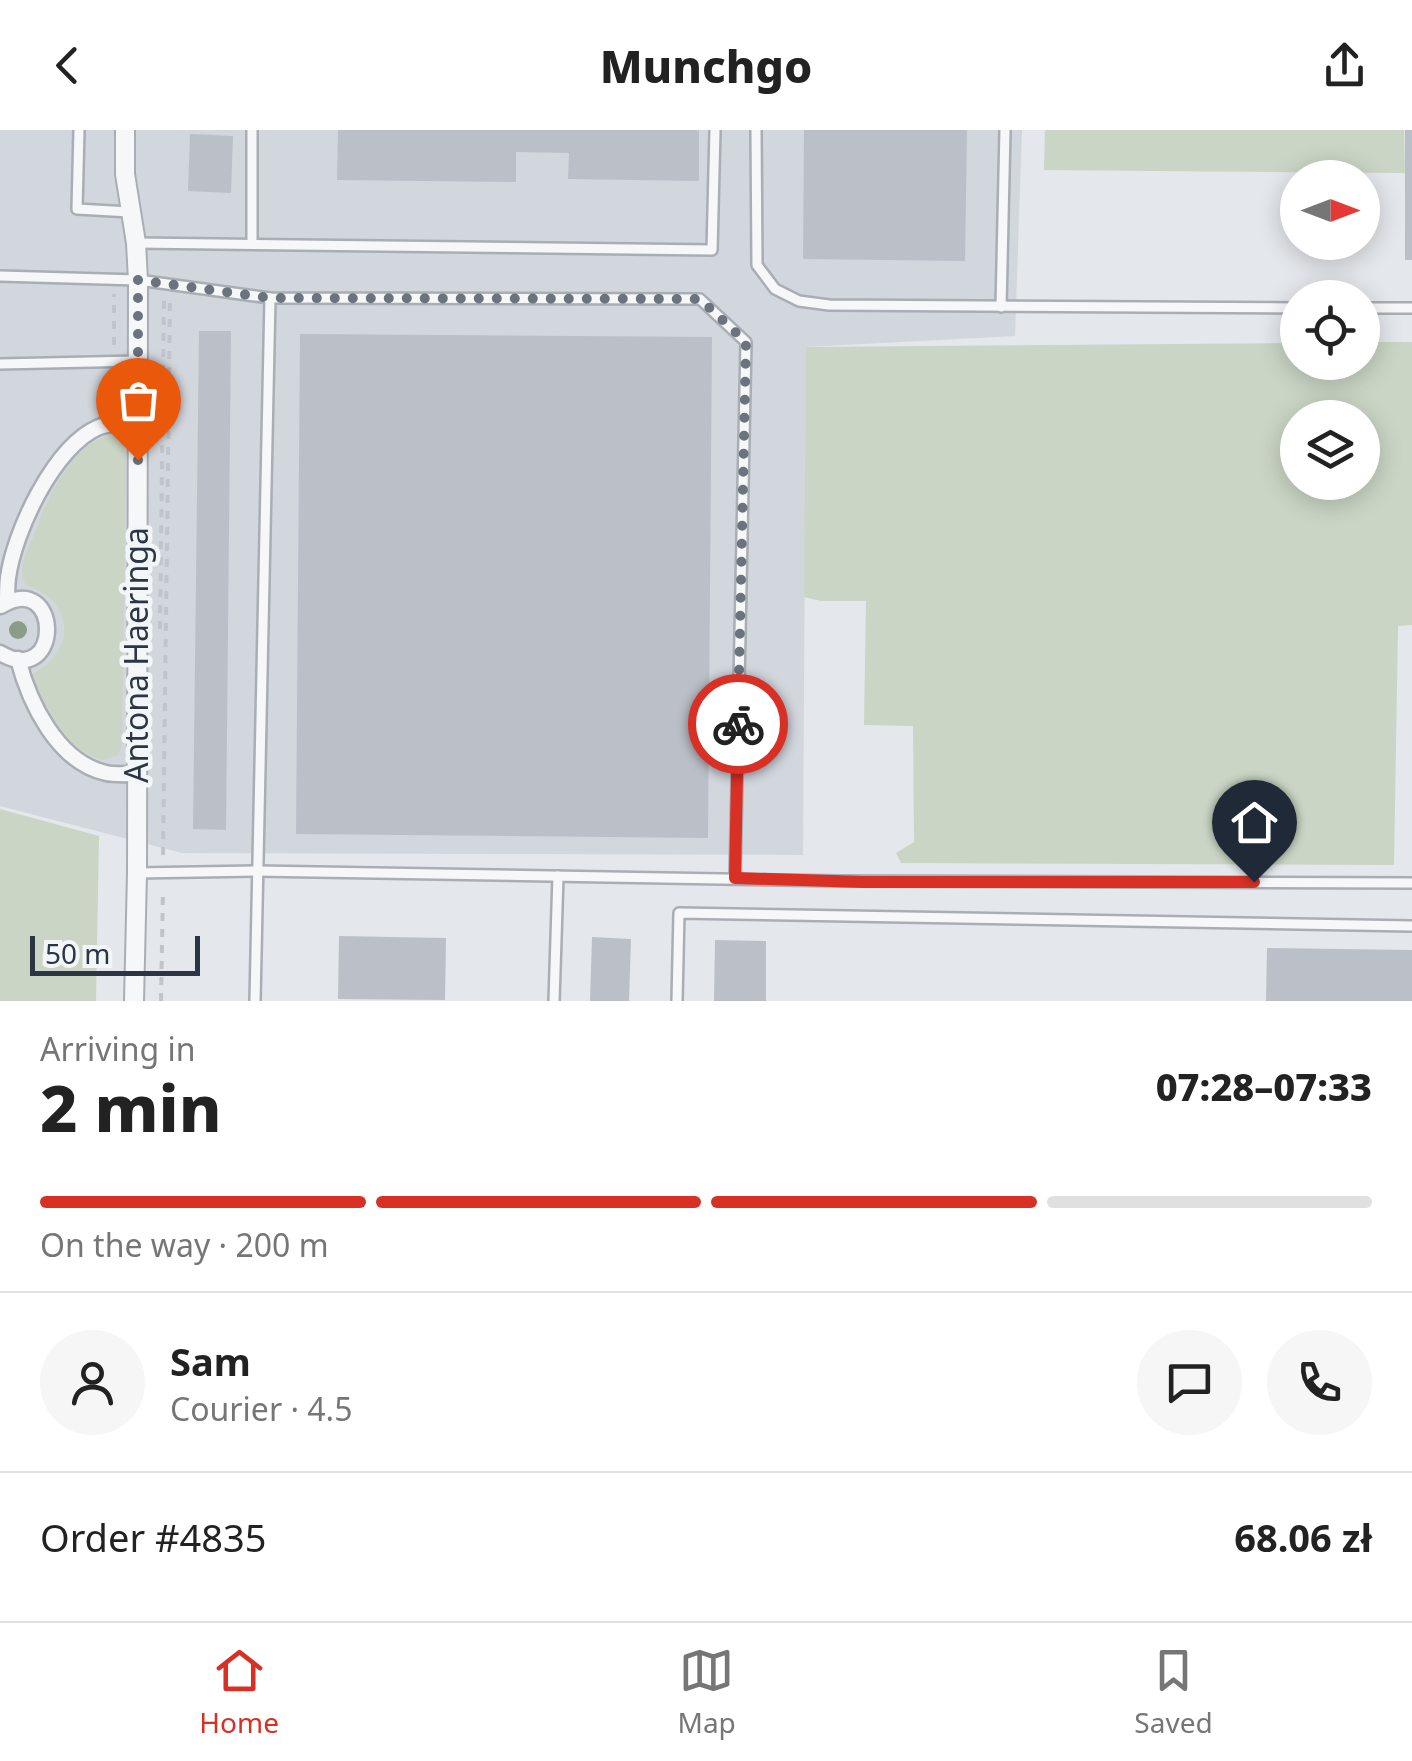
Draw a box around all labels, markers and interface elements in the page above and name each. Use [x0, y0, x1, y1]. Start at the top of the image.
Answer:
text: Munchgo [600, 35, 812, 96]
icon: back [40, 38, 95, 93]
icon: share [1317, 38, 1372, 93]
north arrow [1280, 160, 1380, 260]
map controls [1280, 160, 1380, 500]
button: locate [1280, 280, 1380, 380]
pin [96, 358, 181, 461]
icon: bag [111, 373, 166, 428]
button: layers [1280, 400, 1380, 500]
street label: Antona Haeringa [114, 527, 157, 783]
courier [688, 674, 788, 774]
icon: bike [711, 697, 766, 752]
pin [1212, 780, 1297, 883]
icon: home [1227, 795, 1282, 850]
scale bar [30, 931, 200, 976]
text: 50 m [45, 934, 111, 972]
text: Arriving in [40, 1027, 195, 1070]
text: 07:28–07:33 [1156, 1060, 1372, 1112]
text: 2 min [40, 1063, 222, 1151]
text: On the way · 200 m [40, 1223, 329, 1266]
button: person [40, 1330, 145, 1435]
button: chat [1137, 1330, 1242, 1435]
button: phone [1267, 1330, 1372, 1435]
text: Sam [170, 1335, 251, 1387]
text: Courier · 4.5 [170, 1387, 353, 1430]
text: Order #4835 [40, 1511, 266, 1563]
text: 68.06 zł [1234, 1511, 1372, 1563]
tab: Home [199, 1643, 279, 1741]
tab: Map [677, 1643, 736, 1741]
tab: Saved [1134, 1643, 1213, 1741]

